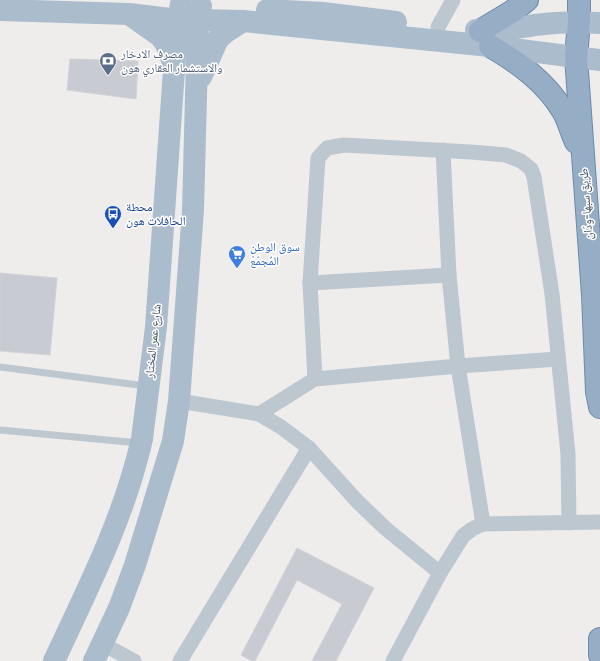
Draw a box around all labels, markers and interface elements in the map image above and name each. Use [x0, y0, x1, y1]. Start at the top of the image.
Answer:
place label: مصرف الادخار والاستشمار العقاري هون [120, 46, 223, 78]
bank icon: مصرف الادخار والاستشمار العقاري هون [98, 51, 118, 76]
street label: طريق سبها-ودّان [576, 168, 596, 240]
place label: محطة الحافلات هون [126, 199, 186, 228]
bus stop icon: محطة الحافلات هون [103, 204, 123, 229]
place label: سوق الوطن المُجمّعْ [250, 239, 300, 268]
supermarket icon: سوق الوطن المُجمّعْ [227, 244, 247, 269]
street label: شارع عمر المختار [141, 303, 165, 380]

